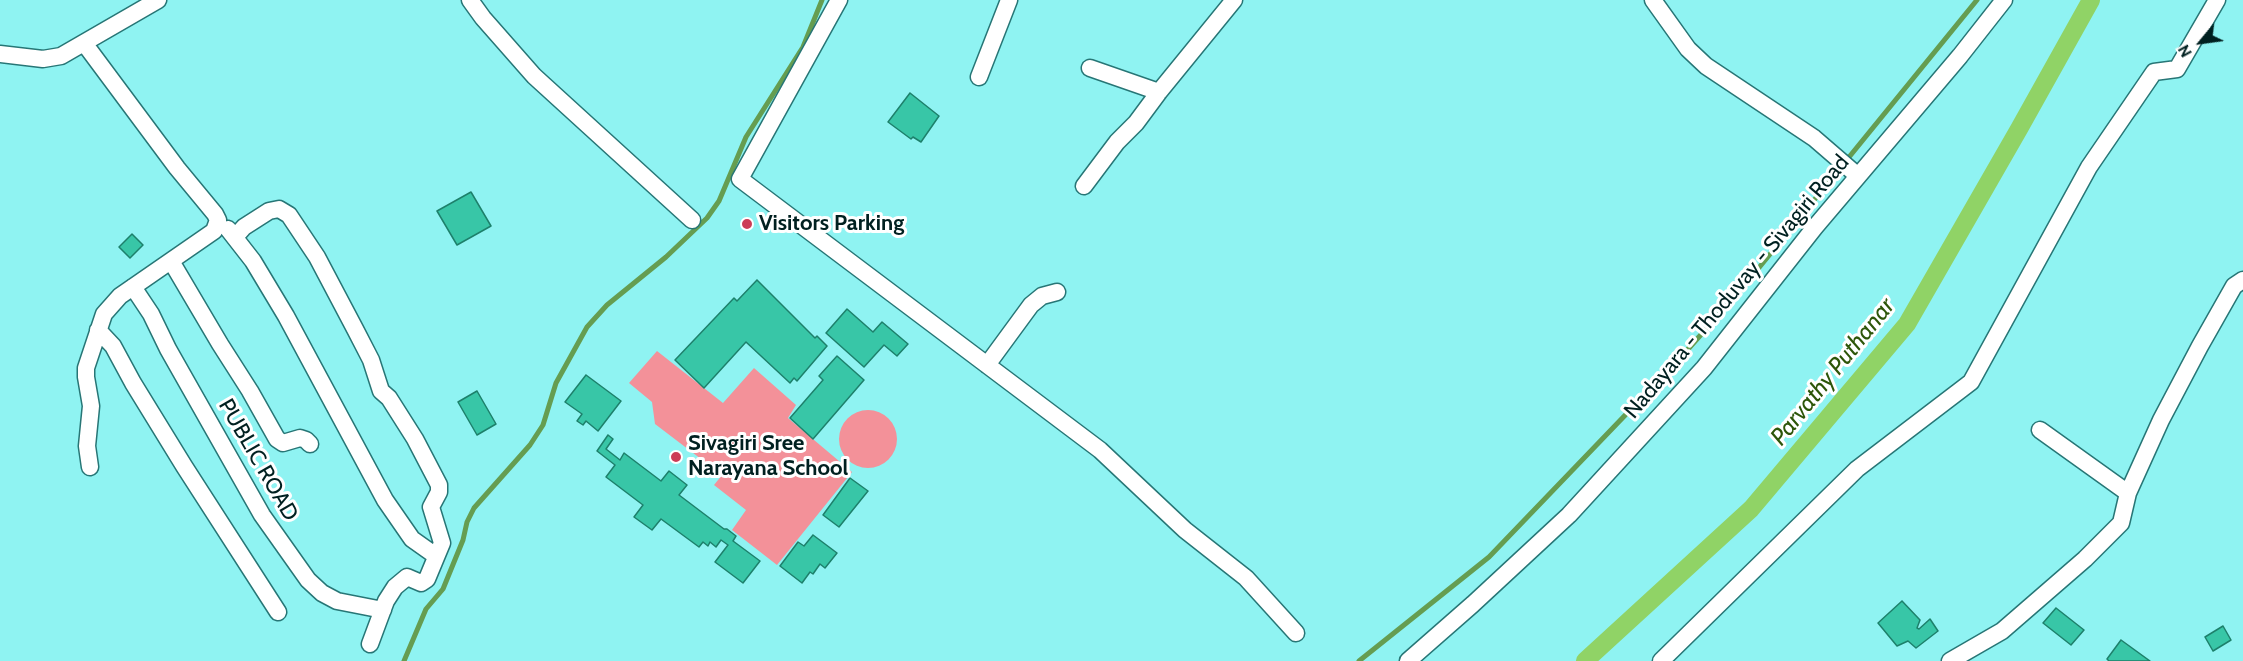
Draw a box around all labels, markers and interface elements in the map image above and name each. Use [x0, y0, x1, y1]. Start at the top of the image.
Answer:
north arrow [2171, 12, 2231, 72]
text: N [2174, 41, 2196, 61]
street label: Nadayara - Thoduvay - Sivagiri Road [1619, 150, 1855, 424]
place label: Visitors Parking [759, 211, 904, 237]
marker: Visitors Parking [740, 217, 754, 231]
water label: Parvathy Puthanar [1765, 293, 1901, 451]
street label: PUBLIC ROAD [212, 394, 304, 526]
place label: Sivagiri Sree Narayana School [688, 431, 848, 482]
marker: Sivagiri Sree Narayana School [669, 450, 683, 464]

